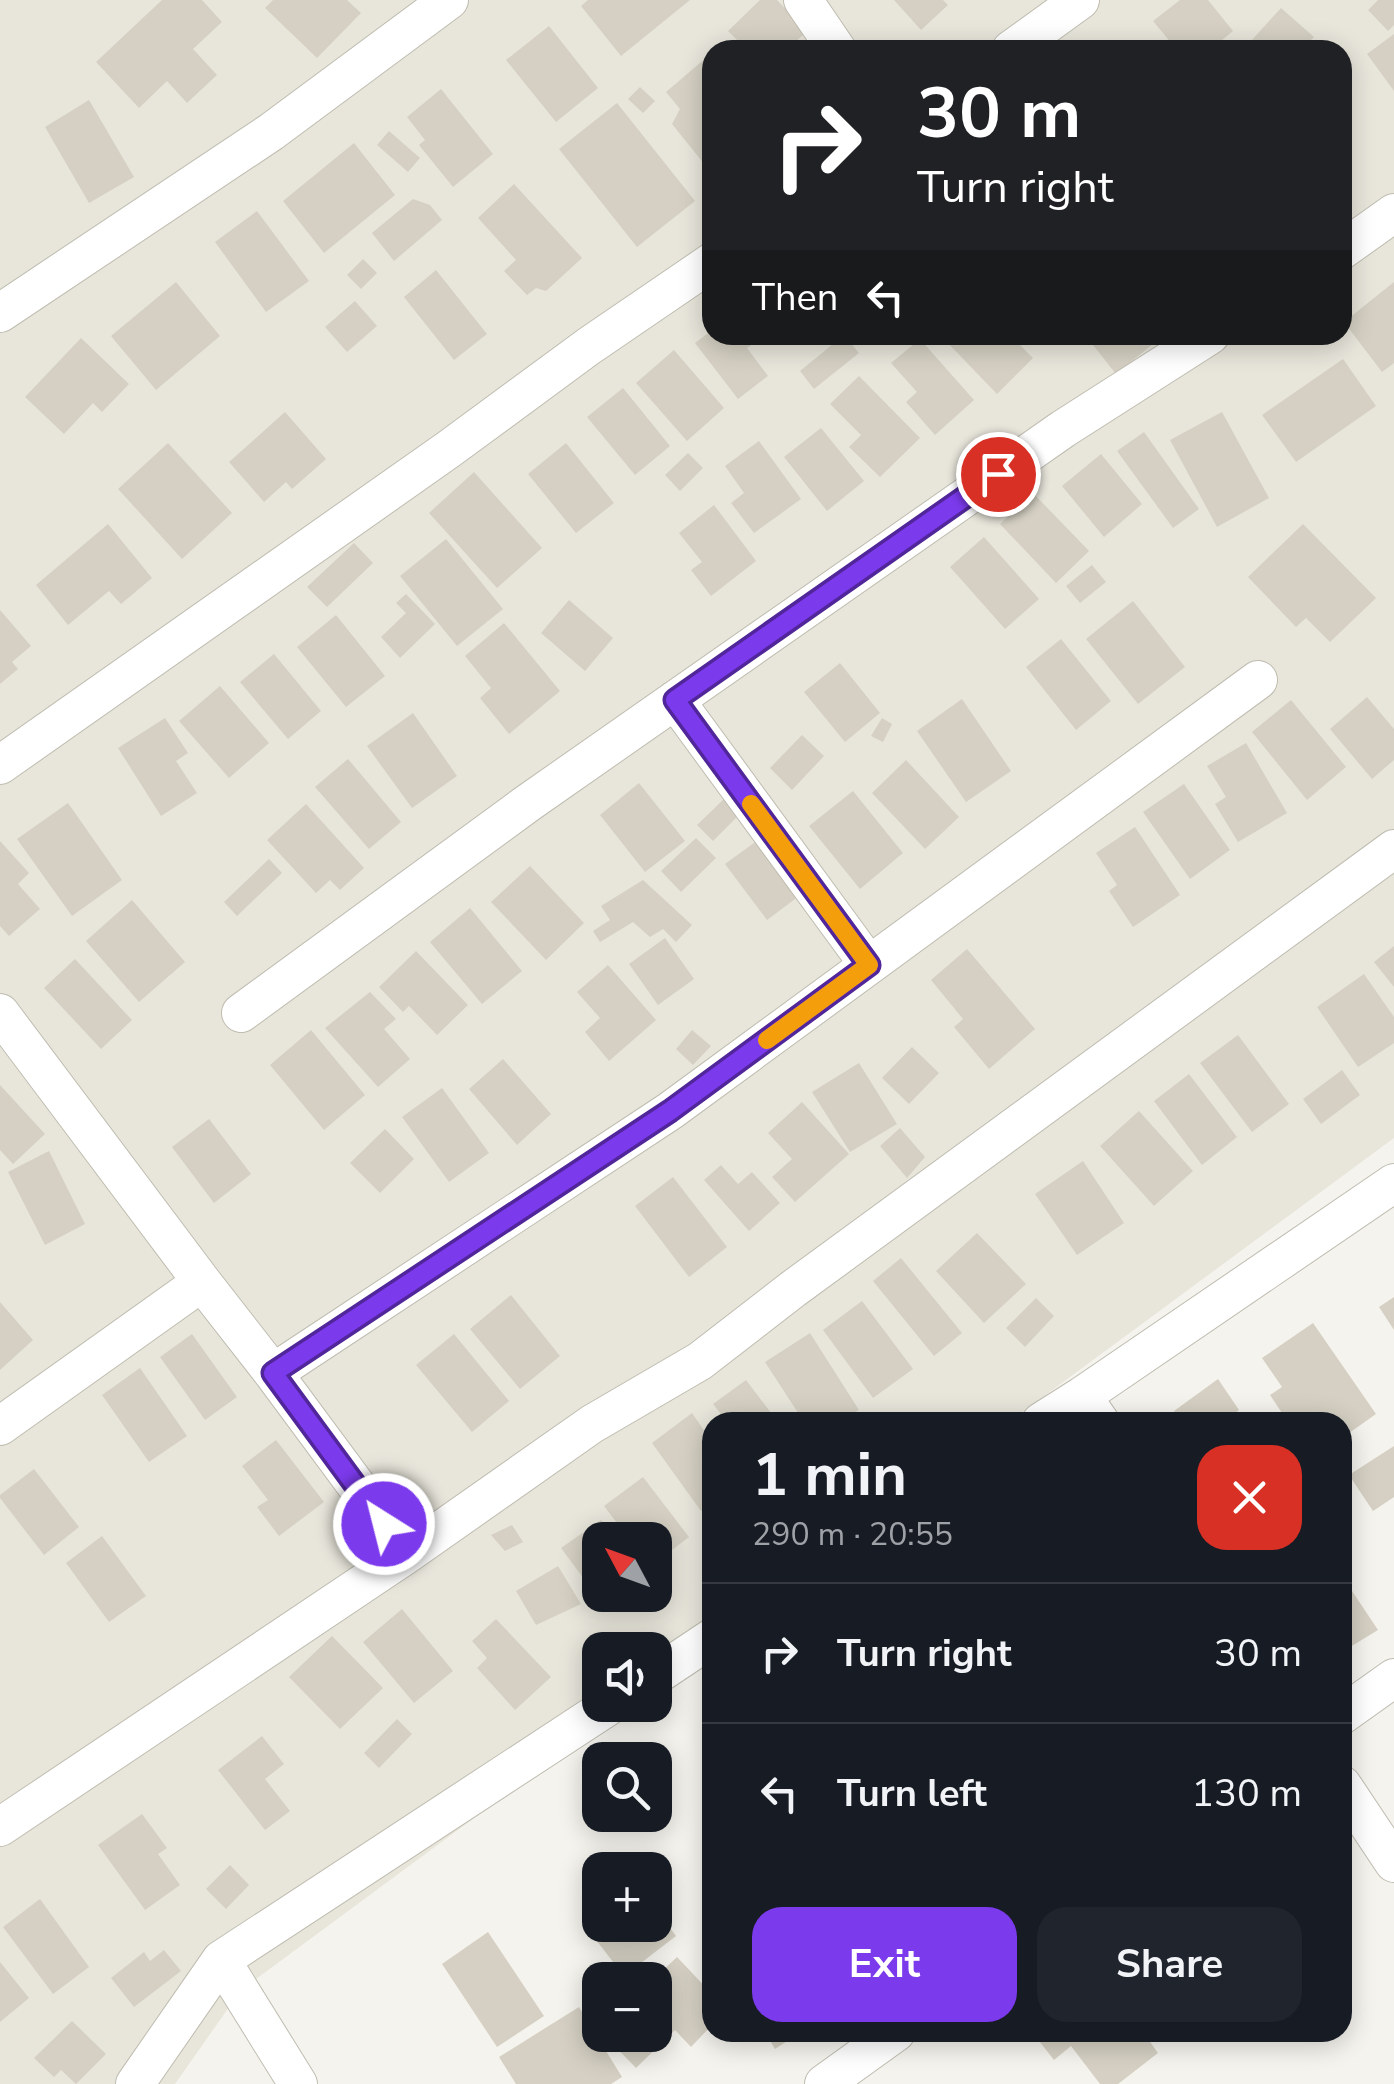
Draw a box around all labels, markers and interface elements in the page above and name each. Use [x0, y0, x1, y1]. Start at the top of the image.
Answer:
text: 30 m [917, 66, 1081, 162]
icon: right [752, 80, 882, 210]
text: Turn right [917, 157, 1114, 218]
icon: left [858, 270, 913, 325]
text: Then [752, 272, 838, 323]
pin [956, 432, 1041, 517]
icon: arrive [971, 447, 1026, 502]
text: 1 min [752, 1434, 907, 1516]
button: close [1197, 1445, 1302, 1550]
position arrow [332, 1472, 436, 1576]
text: 290 m · 20:55 [752, 1513, 953, 1556]
north arrow [582, 1522, 672, 1612]
map controls [582, 1522, 672, 2052]
icon: right [752, 1626, 807, 1681]
text: Turn right [837, 1628, 1012, 1679]
text: 30 m [1214, 1628, 1302, 1679]
button: sound [582, 1632, 672, 1722]
button: search [582, 1742, 672, 1832]
icon: left [752, 1766, 807, 1821]
text: Turn left [837, 1768, 987, 1819]
text: 130 m [1191, 1768, 1302, 1819]
button: + [582, 1852, 672, 1942]
button: Exit [752, 1907, 1017, 2022]
button: Share [1037, 1907, 1302, 2022]
button: − [582, 1962, 672, 2052]

